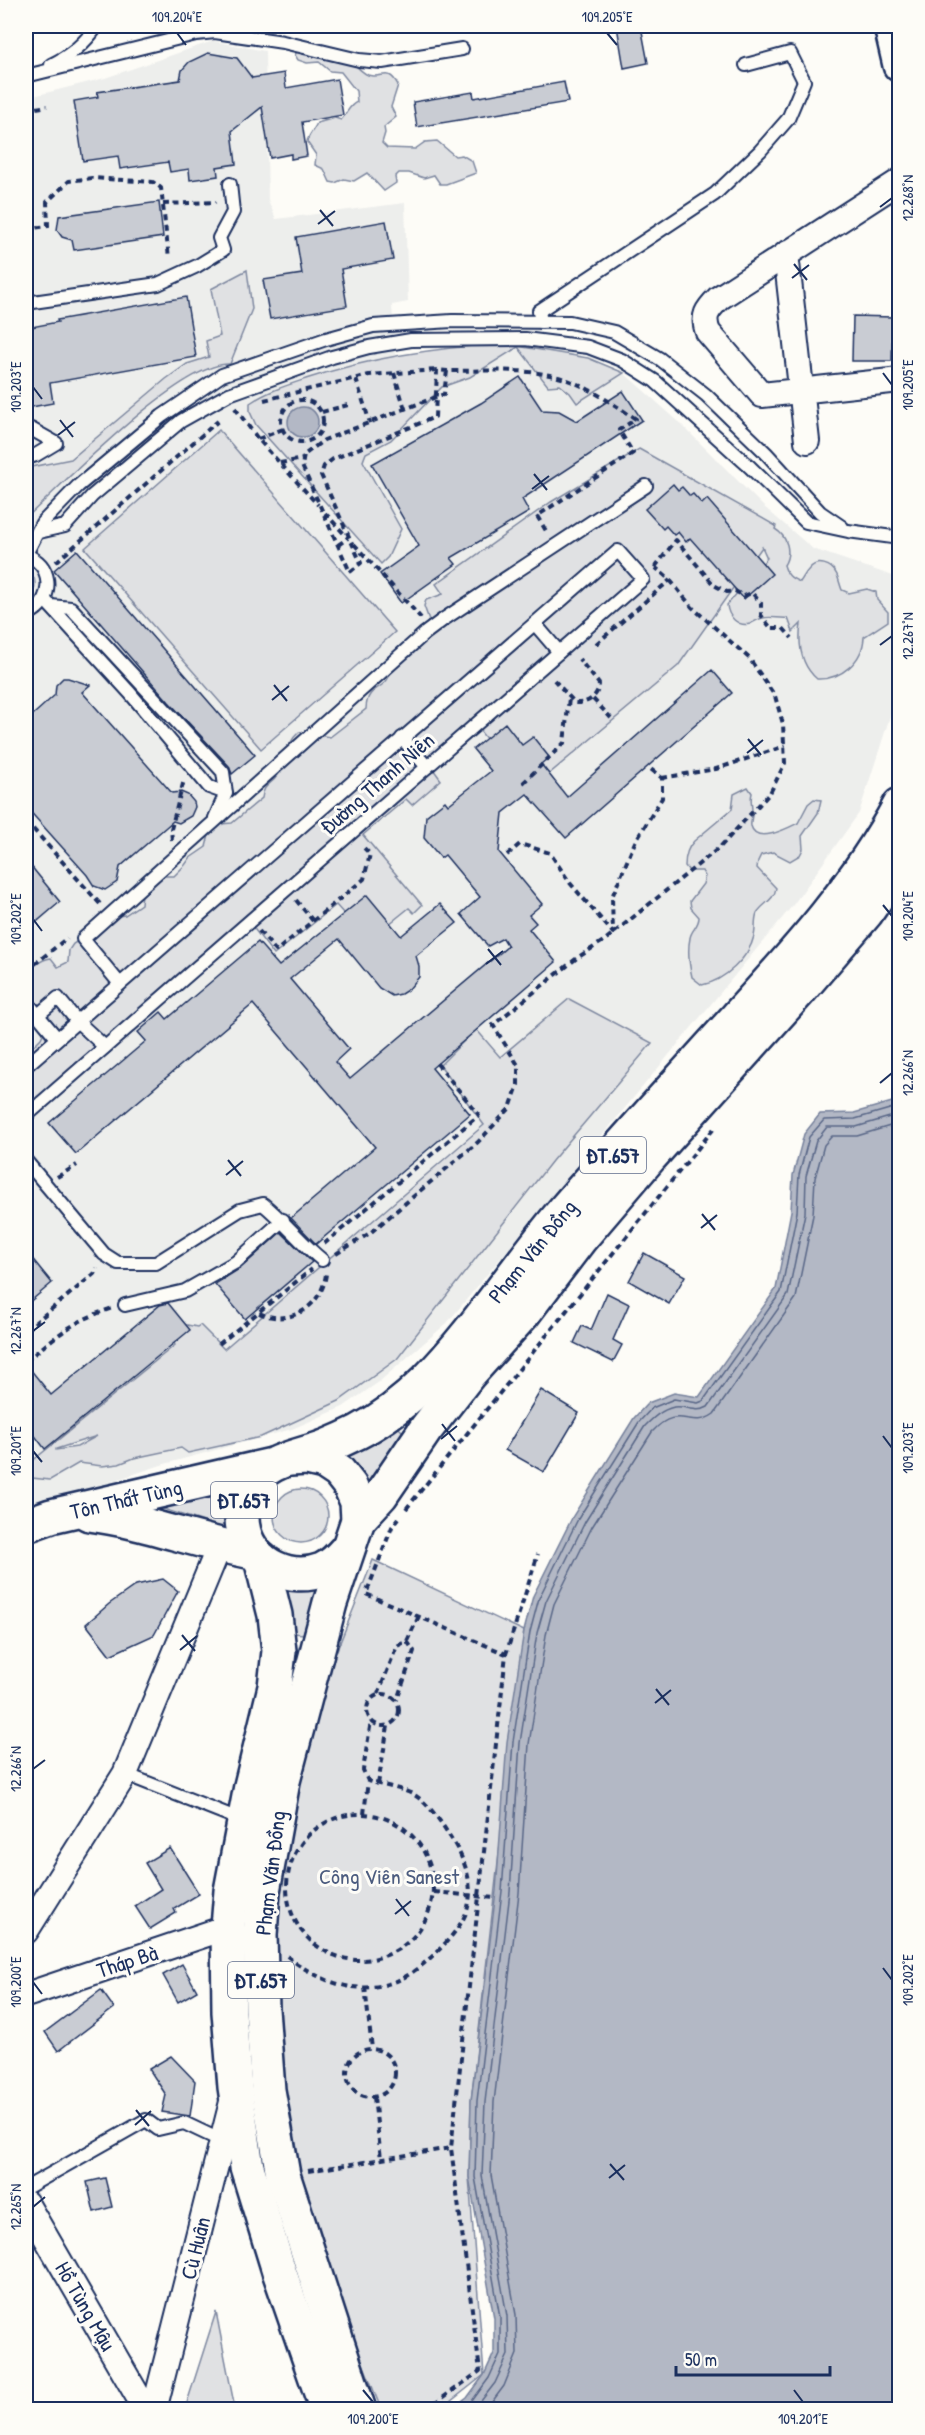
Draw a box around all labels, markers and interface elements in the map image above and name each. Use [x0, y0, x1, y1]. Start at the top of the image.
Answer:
text: 109.204°E [152, 6, 203, 27]
text: 109.205°E [581, 6, 633, 27]
text: 12.268°N [897, 175, 918, 221]
text: 109.205°E [897, 359, 918, 411]
text: 109.203°E [5, 361, 26, 413]
text: 12.267°N [897, 612, 918, 660]
street label: Đường Thanh Niên [313, 725, 441, 841]
text: 109.204°E [897, 890, 918, 941]
text: 109.202°E [5, 893, 26, 945]
text: 12.266°N [897, 1050, 918, 1096]
road number: ĐT.657 [580, 1137, 646, 1173]
street label: Phạm Văn Đồng [481, 1193, 583, 1309]
text: 12.267°N [5, 1307, 26, 1355]
text: 109.203°E [897, 1422, 918, 1474]
text: 109.201°E [5, 1426, 26, 1476]
street label: Tôn Thất Tùng [67, 1472, 185, 1526]
road number: ĐT.657 [211, 1482, 277, 1518]
text: 12.266°N [5, 1746, 26, 1792]
street label: Phạm Văn Đồng [247, 1809, 293, 1937]
park label: Công Viên Sanest [319, 1861, 460, 1891]
street label: Tháp Bà [93, 1937, 162, 1985]
text: 109.202°E [897, 1954, 918, 2006]
text: 109.200°E [5, 1956, 26, 2008]
road number: ĐT.657 [228, 1962, 294, 1998]
text: 12.265°N [5, 2184, 26, 2230]
street label: Cù Huân [173, 2214, 217, 2282]
street label: Hồ Tùng Mậu [48, 2256, 124, 2356]
scale bar [676, 2339, 830, 2377]
text: 50 m [685, 2347, 717, 2372]
text: 109.200°E [347, 2408, 399, 2429]
text: 109.201°E [778, 2408, 828, 2429]

